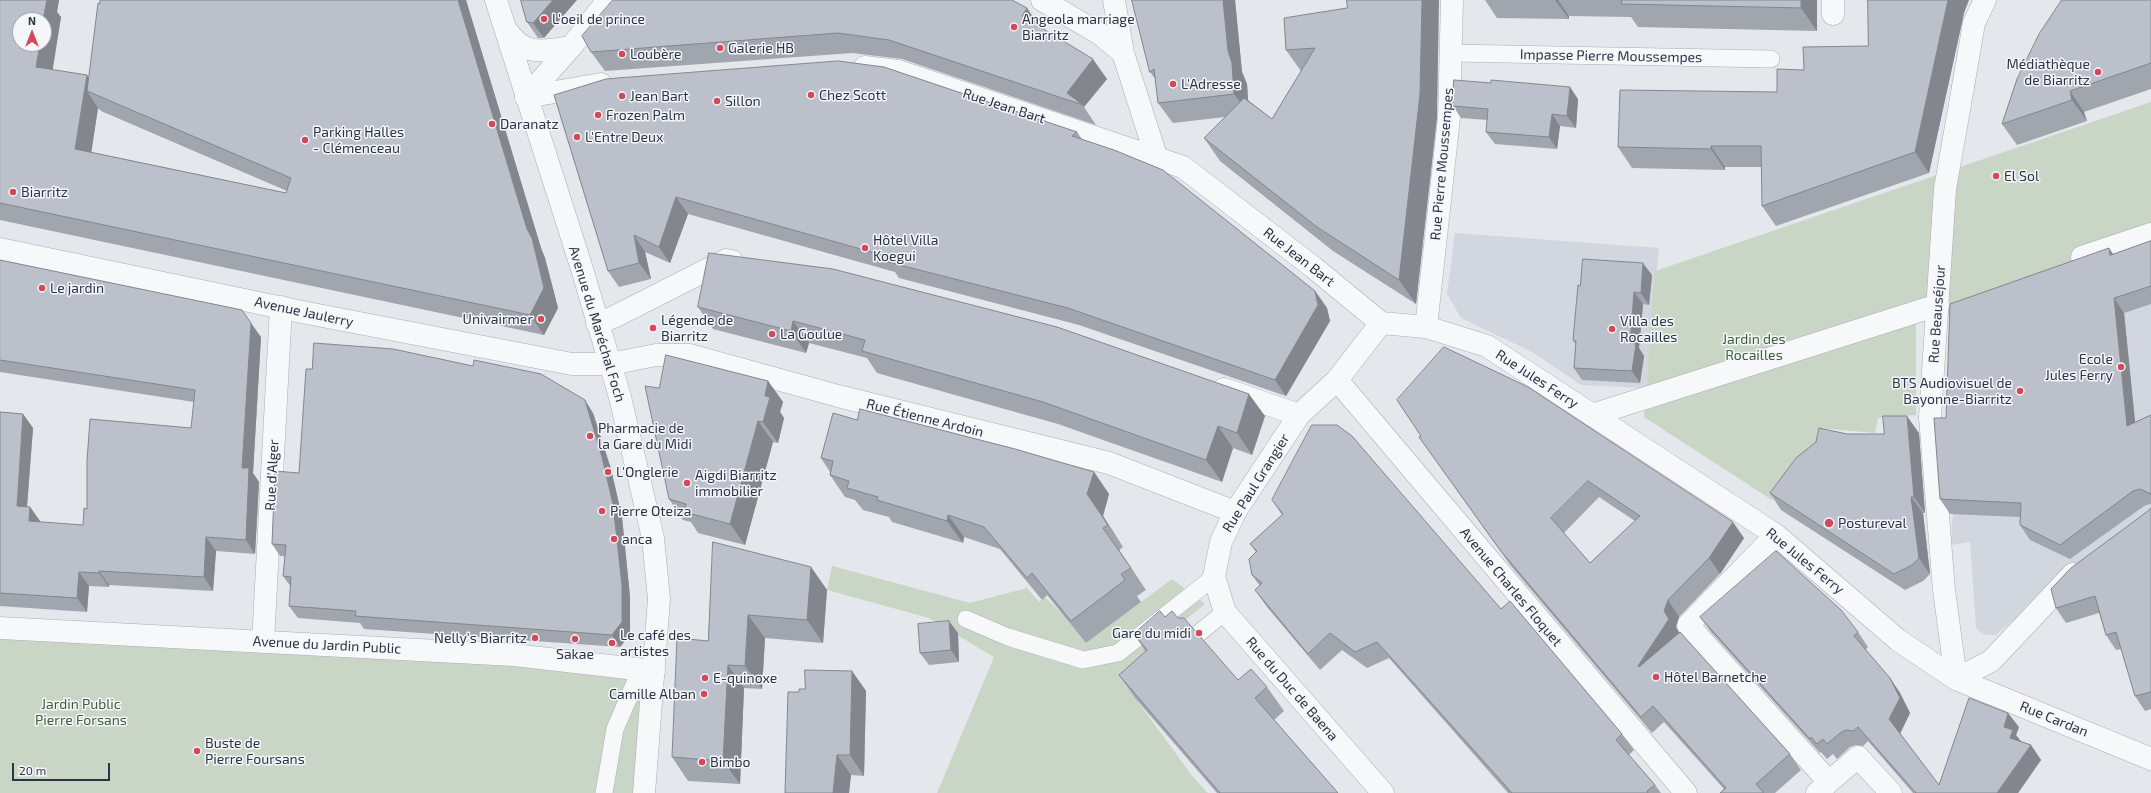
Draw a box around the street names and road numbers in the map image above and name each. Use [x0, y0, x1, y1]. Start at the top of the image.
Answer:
street label: Impasse Pierre Moussempes [1520, 46, 1702, 66]
street label: Rue Jean Bart [961, 85, 1047, 127]
street label: Rue Pierre Moussempes [1427, 87, 1457, 241]
street label: Rue Jean Bart [1260, 224, 1338, 290]
street label: Avenue du Maréchal Foch [565, 244, 629, 404]
street label: Rue Beauséjour [1925, 264, 1949, 364]
street label: Avenue Jaulerry [253, 293, 355, 331]
street label: Rue Jules Ferry [1492, 346, 1582, 412]
street label: Rue Étienne Ardoin [865, 395, 985, 441]
street label: Rue Paul Grangier [1219, 431, 1293, 535]
street label: Rue d'Alger [262, 439, 282, 511]
street label: Avenue Charles Floquet [1456, 524, 1566, 650]
street label: Rue Jules Ferry [1763, 524, 1847, 598]
street label: Avenue du Jardin Public [252, 633, 402, 657]
street label: Rue du Duc de Baena [1242, 634, 1342, 744]
street label: Rue Cardan [2017, 698, 2091, 740]

